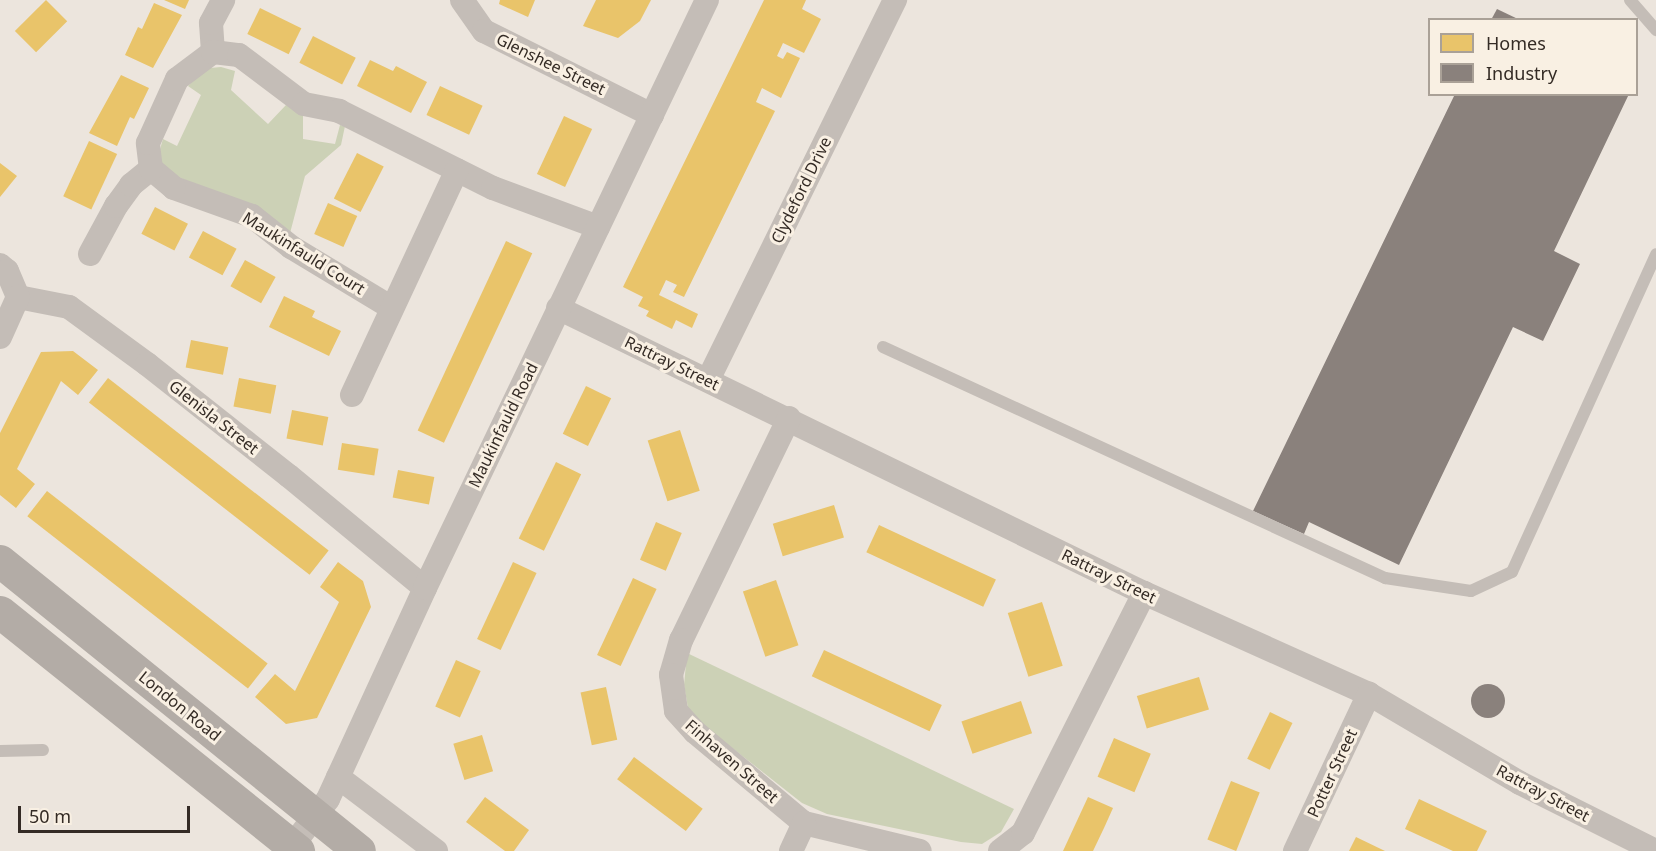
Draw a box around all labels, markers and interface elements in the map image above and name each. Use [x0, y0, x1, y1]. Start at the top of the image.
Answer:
legend [1428, 18, 1638, 96]
street label: Glenshee Street [493, 29, 609, 99]
text: Homes [1486, 31, 1546, 55]
text: Industry [1486, 61, 1557, 85]
street label: Clydeford Drive [767, 134, 835, 246]
street label: Maukinfauld Court [239, 208, 369, 298]
street label: Rattray Street [622, 332, 722, 394]
street label: Maukinfauld Road [464, 359, 542, 491]
street label: Glenisla Street [165, 376, 263, 458]
street label: Rattray Street [1059, 545, 1159, 607]
street label: London Road [135, 667, 225, 745]
street label: Finhaven Street [682, 715, 782, 807]
street label: Potter Street [1303, 726, 1361, 820]
street label: Rattray Street [1493, 760, 1593, 826]
scale bar [21, 794, 194, 832]
text: 50 m [29, 804, 71, 828]

